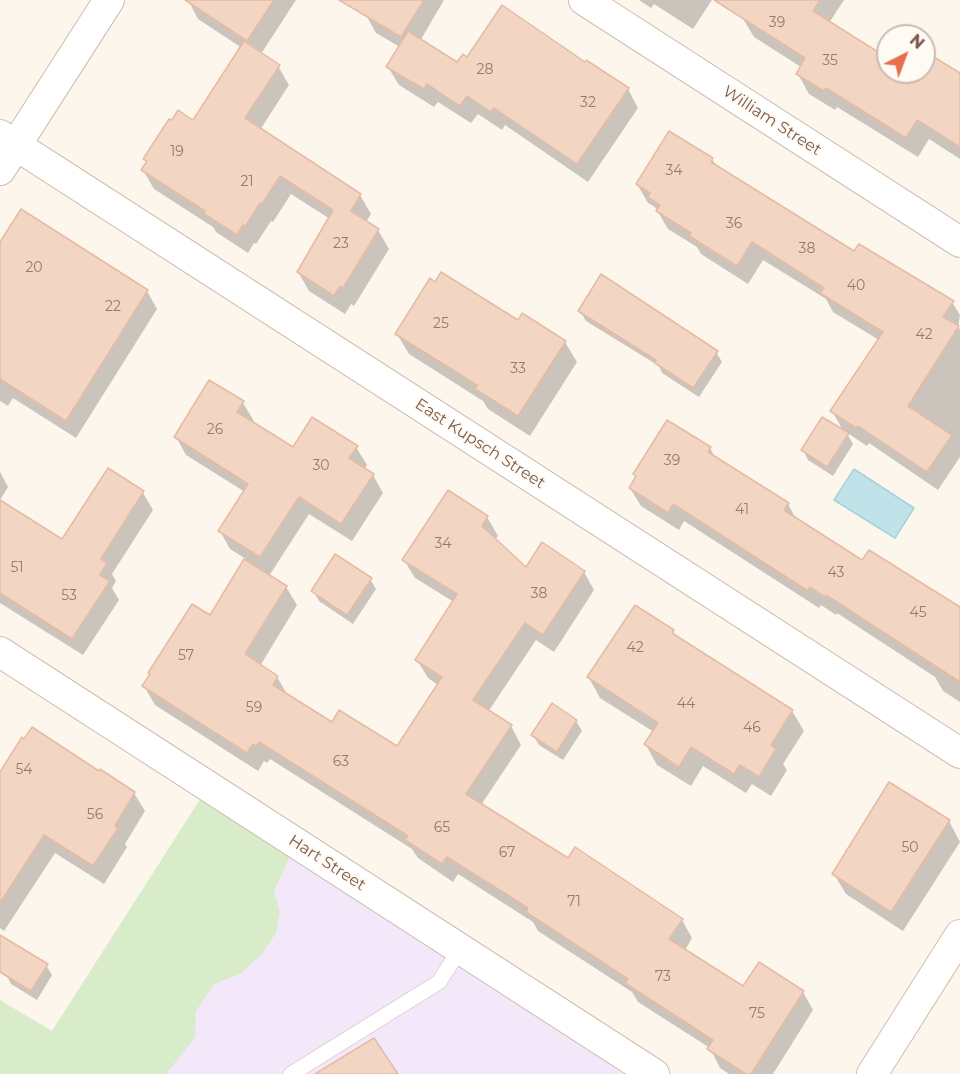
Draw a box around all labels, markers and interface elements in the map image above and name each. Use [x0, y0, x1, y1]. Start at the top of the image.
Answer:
house number: 39 [769, 15, 785, 31]
north arrow [876, 24, 936, 84]
text: N [906, 30, 928, 53]
house number: 35 [822, 53, 838, 69]
house number: 28 [477, 62, 493, 78]
street label: William Street [719, 82, 825, 160]
house number: 32 [580, 95, 596, 111]
house number: 19 [170, 144, 184, 160]
house number: 34 [665, 163, 683, 179]
house number: 21 [240, 174, 254, 190]
house number: 36 [726, 216, 742, 232]
house number: 23 [333, 236, 349, 252]
house number: 38 [799, 241, 815, 257]
house number: 20 [25, 260, 43, 276]
house number: 40 [847, 278, 865, 294]
house number: 22 [105, 299, 121, 315]
house number: 25 [433, 316, 449, 332]
house number: 42 [915, 327, 933, 343]
house number: 33 [510, 361, 526, 377]
street label: East Kupsch Street [411, 395, 549, 493]
house number: 26 [207, 422, 223, 438]
house number: 39 [664, 453, 680, 469]
house number: 30 [312, 458, 330, 474]
house number: 41 [735, 502, 749, 518]
house number: 34 [434, 536, 452, 552]
house number: 51 [11, 560, 23, 576]
house number: 43 [828, 565, 844, 581]
house number: 38 [531, 586, 547, 602]
house number: 53 [61, 588, 77, 604]
house number: 45 [909, 605, 927, 621]
house number: 42 [626, 640, 644, 656]
house number: 57 [178, 648, 194, 664]
house number: 44 [677, 696, 695, 712]
house number: 59 [246, 700, 262, 716]
house number: 46 [743, 720, 761, 736]
house number: 63 [333, 754, 349, 770]
house number: 54 [15, 762, 33, 778]
house number: 56 [87, 807, 103, 823]
house number: 65 [434, 820, 450, 836]
street label: Hart Street [285, 831, 369, 895]
house number: 50 [901, 840, 919, 856]
house number: 67 [499, 845, 515, 861]
house number: 71 [567, 894, 581, 910]
house number: 73 [655, 969, 671, 985]
house number: 75 [749, 1006, 765, 1022]

